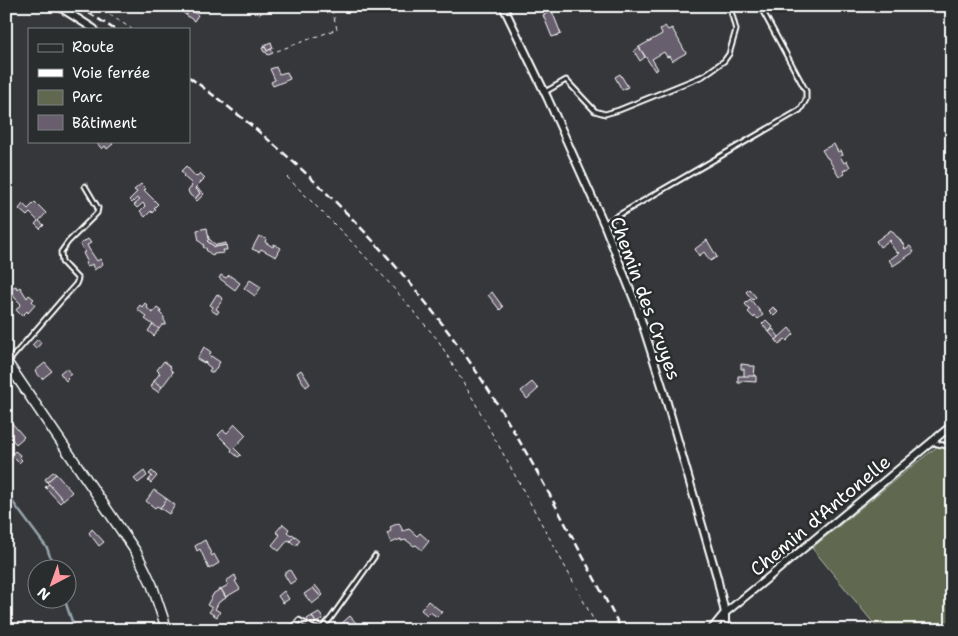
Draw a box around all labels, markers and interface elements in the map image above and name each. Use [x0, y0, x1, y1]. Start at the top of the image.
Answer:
legend [28, 28, 190, 142]
text: Route [72, 37, 114, 57]
text: Voie ferrée [72, 63, 150, 83]
text: Parc [72, 87, 103, 107]
text: Bâtiment [72, 113, 137, 133]
street label: Chemin des Cruyes [604, 213, 687, 383]
street label: Chemin d'Antonelle [745, 449, 896, 582]
north arrow [28, 558, 78, 608]
text: N [33, 583, 54, 604]

